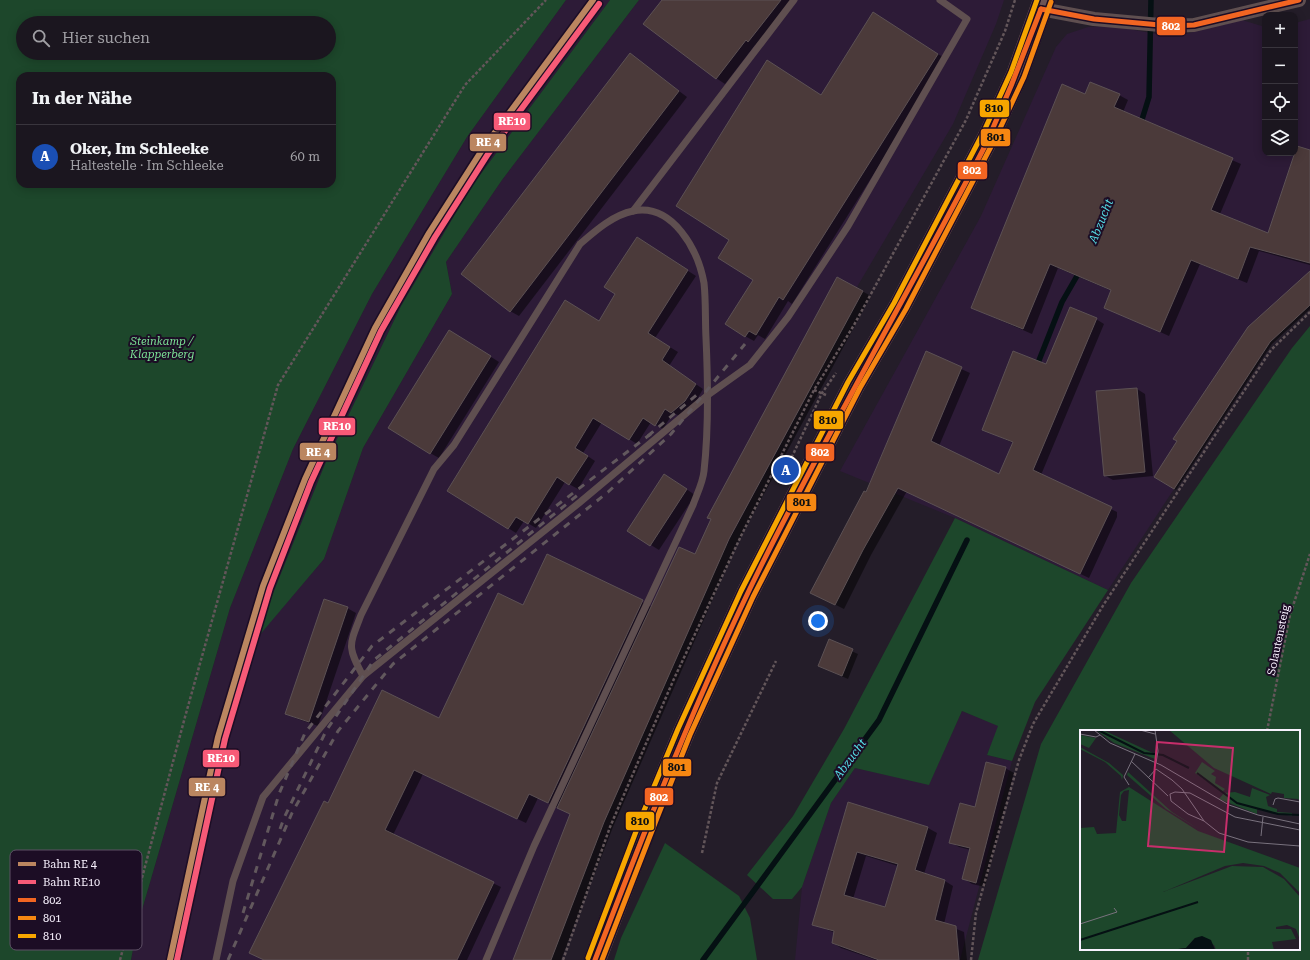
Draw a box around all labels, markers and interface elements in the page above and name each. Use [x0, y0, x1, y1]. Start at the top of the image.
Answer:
map controls [1262, 12, 1298, 156]
button: + [1262, 12, 1298, 48]
search box [16, 16, 336, 60]
line badge: 802 [1156, 16, 1186, 36]
text: 802 [1162, 20, 1180, 33]
icon: search [30, 27, 52, 49]
text: Hier suchen [62, 29, 150, 47]
button: − [1262, 48, 1298, 84]
button: locate [1262, 84, 1298, 120]
text: In der Nähe [32, 88, 132, 108]
line badge: 810 [979, 99, 1010, 118]
text: 810 [985, 102, 1003, 115]
line badge: RE10 [493, 112, 531, 131]
text: RE10 [498, 115, 526, 128]
button: layers [1262, 120, 1298, 156]
line badge: 801 [980, 128, 1011, 147]
text: 801 [987, 131, 1005, 144]
line badge: RE 4 [469, 133, 507, 152]
text: RE 4 [476, 136, 501, 149]
text: Oker, Im Schleeke [70, 140, 209, 158]
text: A [40, 149, 50, 164]
text: 60 m [290, 149, 320, 164]
text: Haltestelle · Im Schleeke [70, 158, 224, 173]
line badge: 802 [957, 161, 988, 180]
text: 802 [963, 164, 981, 177]
water label: Abzucht [1085, 196, 1116, 246]
park label: Steinkamp / Klapperberg [129, 335, 195, 361]
line badge: 810 [813, 410, 844, 430]
text: 810 [819, 414, 837, 427]
line badge: RE10 [318, 417, 356, 436]
text: RE10 [323, 420, 351, 433]
line badge: RE 4 [299, 442, 337, 461]
line badge: 802 [805, 443, 835, 462]
text: RE 4 [306, 446, 331, 459]
text: 802 [811, 446, 829, 459]
pin: A [773, 455, 799, 485]
line badge: 801 [786, 493, 817, 512]
text: 801 [793, 496, 811, 509]
street label: Solautensteig [1265, 603, 1292, 677]
your location [808, 611, 828, 631]
inset map [1080, 730, 1300, 950]
water label: Abzucht [830, 736, 870, 783]
line badge: RE10 [202, 749, 240, 768]
text: RE10 [207, 752, 235, 765]
line badge: 801 [662, 758, 692, 777]
text: 801 [668, 761, 686, 774]
line badge: RE 4 [188, 777, 226, 797]
text: RE 4 [195, 781, 220, 794]
line badge: 802 [644, 787, 674, 806]
text: 802 [650, 791, 668, 804]
line badge: 810 [625, 811, 655, 831]
text: 810 [631, 815, 649, 828]
legend [10, 850, 142, 950]
text: Bahn RE 4 [43, 858, 98, 871]
text: Bahn RE10 [43, 876, 100, 889]
text: 802 [43, 894, 61, 907]
text: 801 [43, 912, 61, 925]
text: 810 [43, 930, 61, 943]

